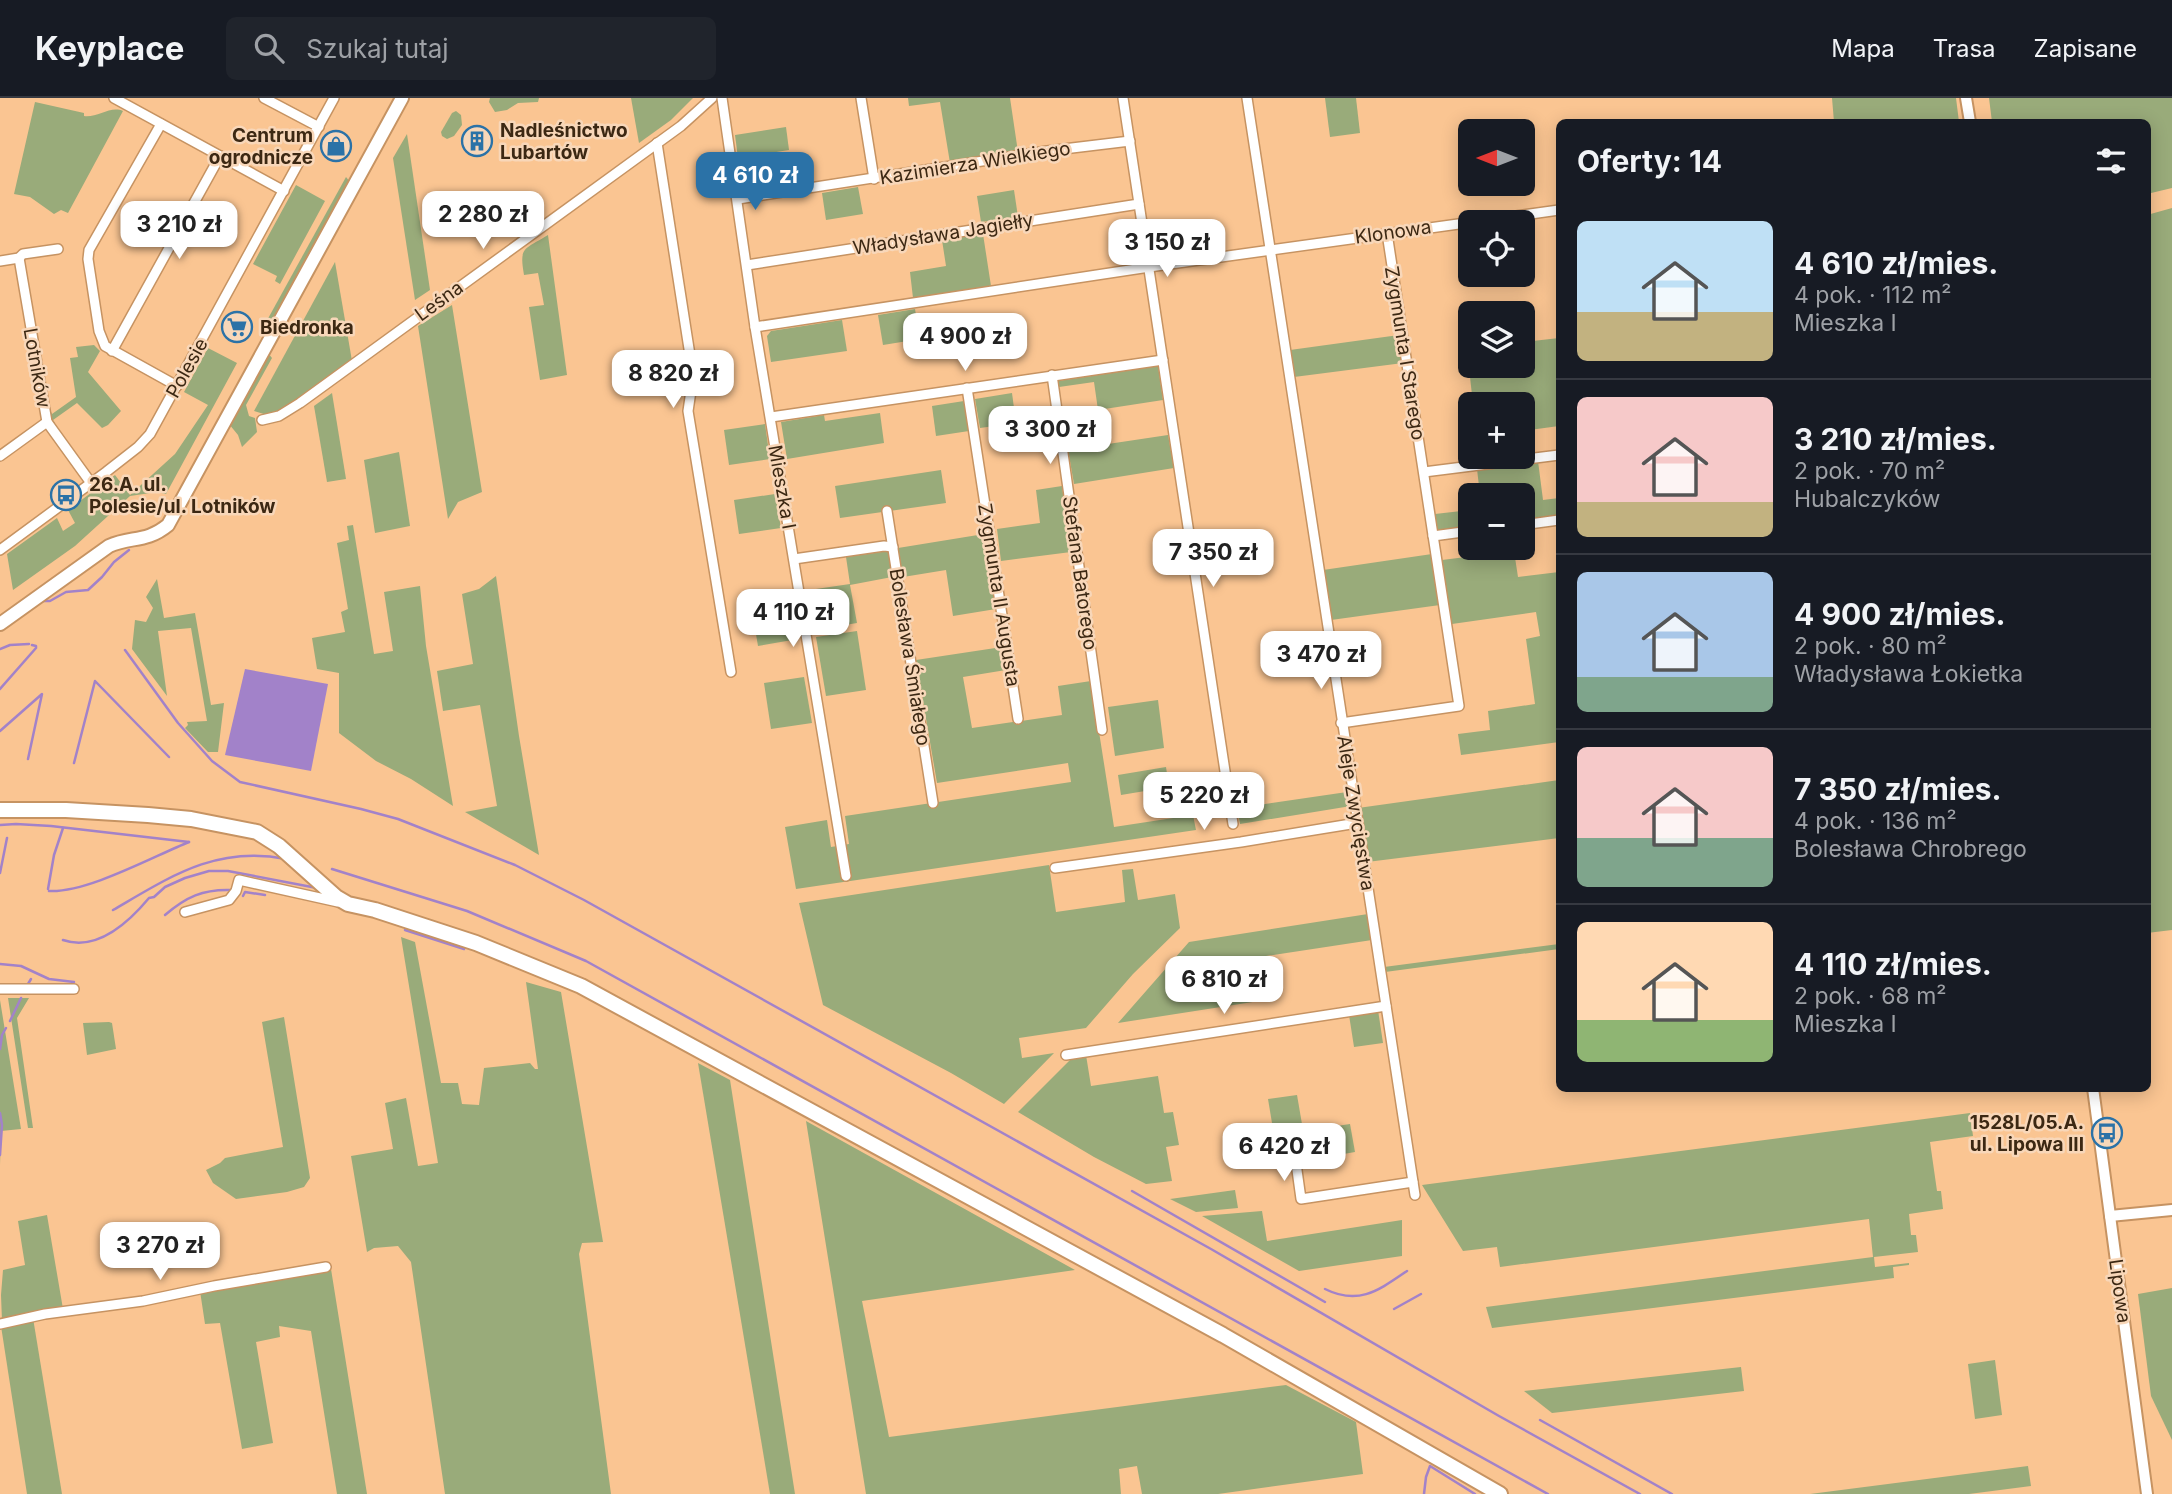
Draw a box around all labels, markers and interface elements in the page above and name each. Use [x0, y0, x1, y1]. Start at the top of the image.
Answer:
search box [226, 17, 716, 80]
text: Keyplace [35, 28, 184, 68]
icon: search [250, 29, 288, 67]
text: Szukaj tutaj [306, 33, 449, 64]
text: Mapa [1831, 34, 1895, 63]
text: Trasa [1933, 34, 1996, 63]
text: Zapisane [2034, 34, 2137, 63]
place label: Nadleśnictwo Lubartów [500, 119, 628, 164]
north arrow [1458, 119, 1535, 196]
map controls [1458, 119, 1535, 560]
place label: Centrum ogrodnicze [209, 124, 313, 169]
building icon: Nadleśnictwo Lubartów [460, 124, 494, 158]
shop icon: Centrum ogrodnicze [319, 129, 353, 163]
street label: Kazimierza Wielkiego [878, 137, 1072, 189]
icon: filters [2092, 142, 2130, 180]
text: Oferty: 14 [1577, 143, 1722, 179]
pin: 4 610 zł [683, 152, 827, 212]
text: 4 610 zł [712, 161, 798, 189]
pin: 2 280 zł [411, 192, 555, 251]
text: 2 280 zł [438, 200, 528, 228]
pin: 3 210 zł [107, 202, 251, 261]
street label: Władysława Jagiełły [851, 208, 1035, 260]
text: 3 210 zł [136, 210, 222, 238]
button: locate [1458, 210, 1535, 287]
street label: Klonowa [1353, 215, 1433, 249]
pin: 3 150 zł [1095, 220, 1239, 279]
text: 3 150 zł [1124, 228, 1210, 256]
text: 4 610 zł/mies. [1794, 245, 1998, 281]
icon: home [1633, 249, 1717, 333]
street label: Zygmunta I Starego [1380, 264, 1430, 442]
street label: Leśna [410, 276, 468, 326]
text: 4 pok. · 112 m² [1794, 281, 1952, 309]
button: layers [1458, 301, 1535, 378]
text: Mieszka I [1794, 309, 1897, 337]
supermarket icon: Biedronka [220, 310, 254, 344]
pin: 4 900 zł [893, 314, 1037, 373]
place label: Biedronka [260, 316, 354, 339]
text: 4 900 zł [919, 322, 1011, 350]
street label: Lotników [19, 326, 55, 410]
street label: Polesie [161, 334, 213, 402]
pin: 8 820 zł [601, 350, 745, 410]
text: 8 820 zł [628, 359, 718, 387]
button: + [1458, 392, 1535, 469]
pin: 3 300 zł [978, 406, 1122, 466]
text: 3 300 zł [1004, 415, 1096, 443]
text: 3 210 zł/mies. [1794, 421, 1997, 457]
icon: home [1633, 425, 1717, 509]
street label: Mieszka I [763, 443, 801, 531]
text: 2 pok. · 70 m² [1794, 457, 1945, 485]
place label: 26.A. ul. Polesie/ul. Lotników [89, 473, 275, 518]
bus stop icon: 26.A. ul. Polesie/ul. Lotników [49, 478, 83, 512]
button: − [1458, 483, 1535, 560]
text: Hubalczyków [1794, 485, 1940, 513]
street label: Stefana Batorego [1058, 494, 1102, 652]
street label: Zygmunta II Augusta [973, 502, 1025, 688]
pin: 7 350 zł [1141, 530, 1285, 589]
text: 7 350 zł [1169, 538, 1257, 566]
street label: Bolesława Śmiałego [885, 567, 935, 747]
pin: 4 110 zł [721, 589, 865, 649]
text: 4 900 zł/mies. [1794, 596, 2006, 632]
text: 4 110 zł [752, 598, 834, 626]
icon: home [1633, 600, 1717, 684]
pin: 3 470 zł [1249, 632, 1393, 691]
text: 2 pok. · 80 m² [1794, 632, 1947, 660]
text: 3 470 zł [1276, 640, 1366, 668]
text: Władysława Łokietka [1794, 660, 2023, 688]
street label: Aleje Zwycięstwa [1332, 734, 1380, 892]
text: 7 350 zł/mies. [1794, 771, 2002, 807]
pin: 5 220 zł [1132, 772, 1276, 832]
icon: home [1633, 775, 1717, 859]
text: 5 220 zł [1159, 781, 1249, 809]
text: 4 pok. · 136 m² [1794, 807, 1957, 835]
text: Bolesława Chrobrego [1794, 835, 2027, 863]
text: 4 110 zł/mies. [1794, 946, 1992, 982]
icon: home [1633, 950, 1717, 1034]
pin: 6 810 zł [1152, 956, 1296, 1016]
text: 6 810 zł [1181, 965, 1267, 993]
text: 2 pok. · 68 m² [1794, 982, 1946, 1010]
text: Mieszka I [1794, 1010, 1897, 1038]
place label: 1528L/05.A. ul. Lipowa III [1970, 1111, 2084, 1156]
bus stop icon: 1528L/05.A. ul. Lipowa III [2090, 1116, 2124, 1150]
pin: 6 420 zł [1212, 1124, 1356, 1183]
text: 6 420 zł [1239, 1132, 1329, 1160]
pin: 3 270 zł [88, 1222, 232, 1282]
text: 3 270 zł [116, 1231, 204, 1259]
street label: Lipowa [2104, 1258, 2136, 1324]

